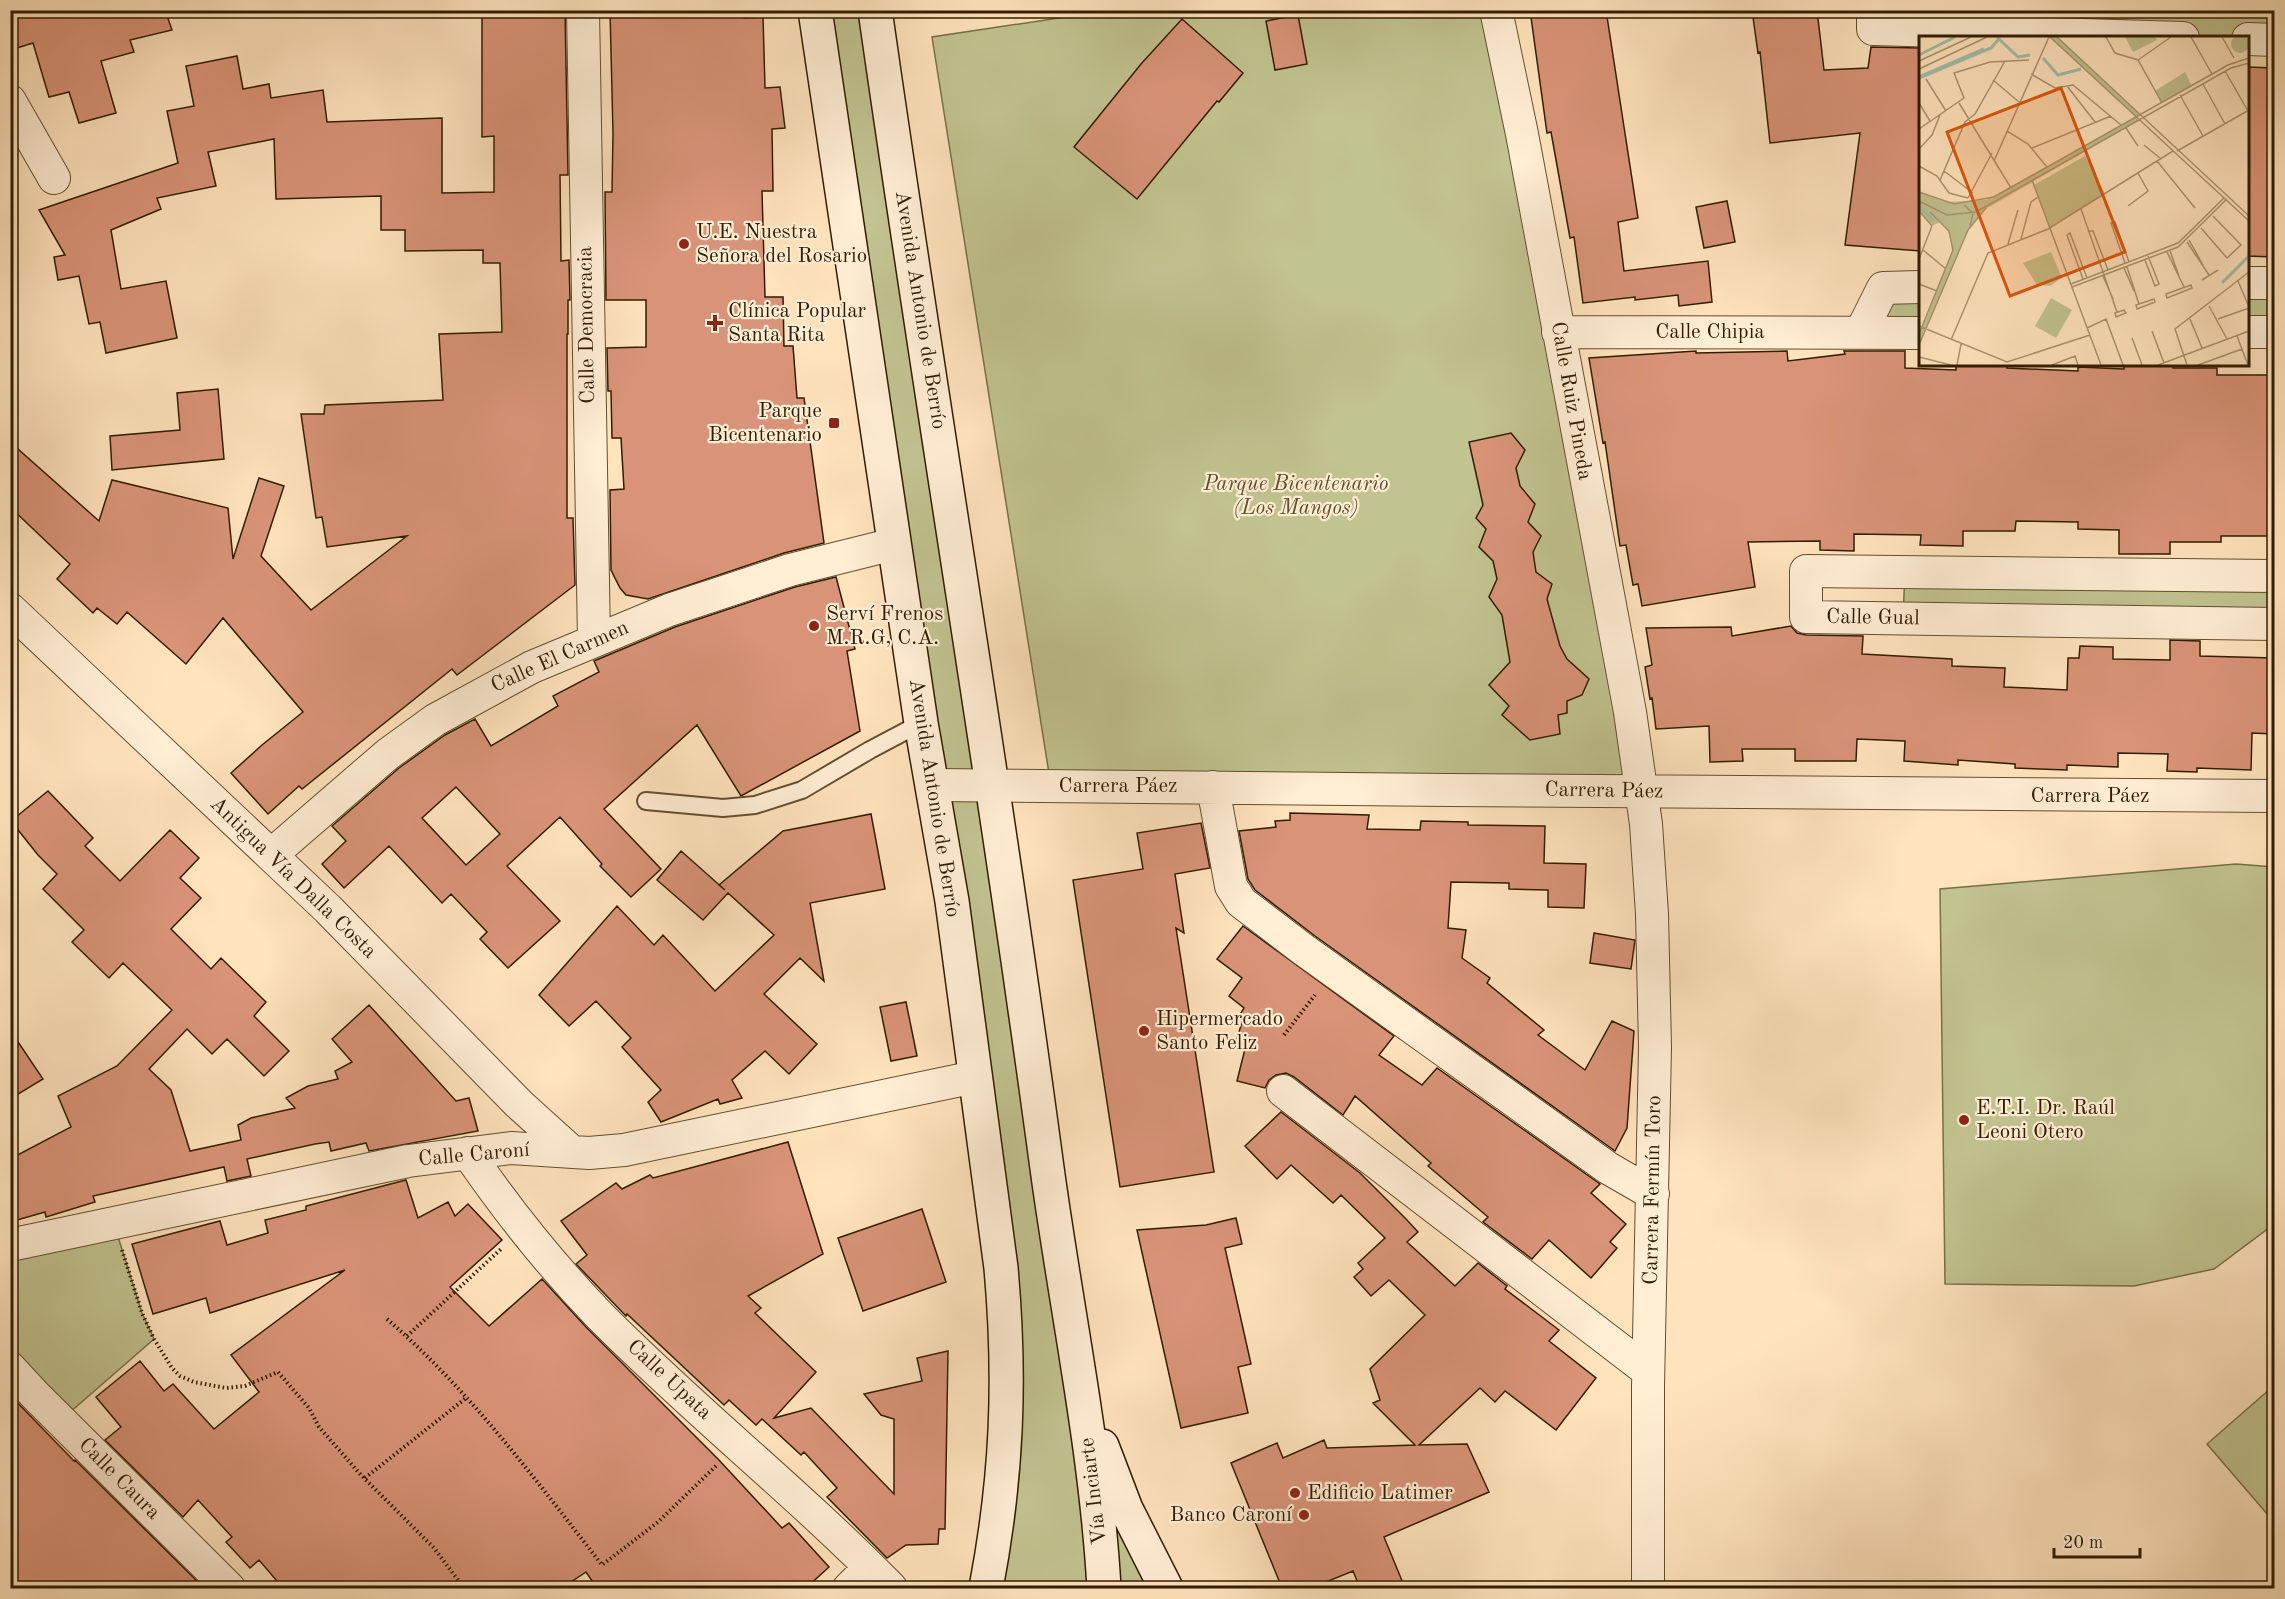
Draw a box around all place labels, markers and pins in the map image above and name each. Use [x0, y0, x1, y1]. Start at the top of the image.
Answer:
place label: U.E. Nuestra Señora del Rosario [696, 222, 867, 267]
marker: U.E. Nuestra Señora del Rosario [677, 237, 691, 251]
place label: Clínica Popular Santa Rita [728, 301, 867, 346]
marker: Clínica Popular Santa Rita [706, 314, 724, 332]
place label: Parque Bicentenario [708, 401, 822, 446]
marker: Parque Bicentenario [827, 416, 841, 430]
place label: Serví Frenos M.R.G, C.A. [826, 604, 943, 649]
marker: Serví Frenos M.R.G, C.A. [807, 619, 821, 633]
place label: Hipermercado Santo Feliz [1156, 1009, 1283, 1054]
marker: Hipermercado Santo Feliz [1137, 1024, 1151, 1038]
place label: E.T.I. Dr. Raúl Leoni Otero [1976, 1098, 2115, 1143]
marker: E.T.I. Dr. Raúl Leoni Otero [1957, 1113, 1971, 1127]
place label: Edificio Latimer [1307, 1483, 1453, 1504]
marker: Edificio Latimer [1288, 1486, 1302, 1500]
place label: Banco Caroní [1170, 1505, 1292, 1526]
marker: Banco Caroní [1297, 1508, 1311, 1522]

